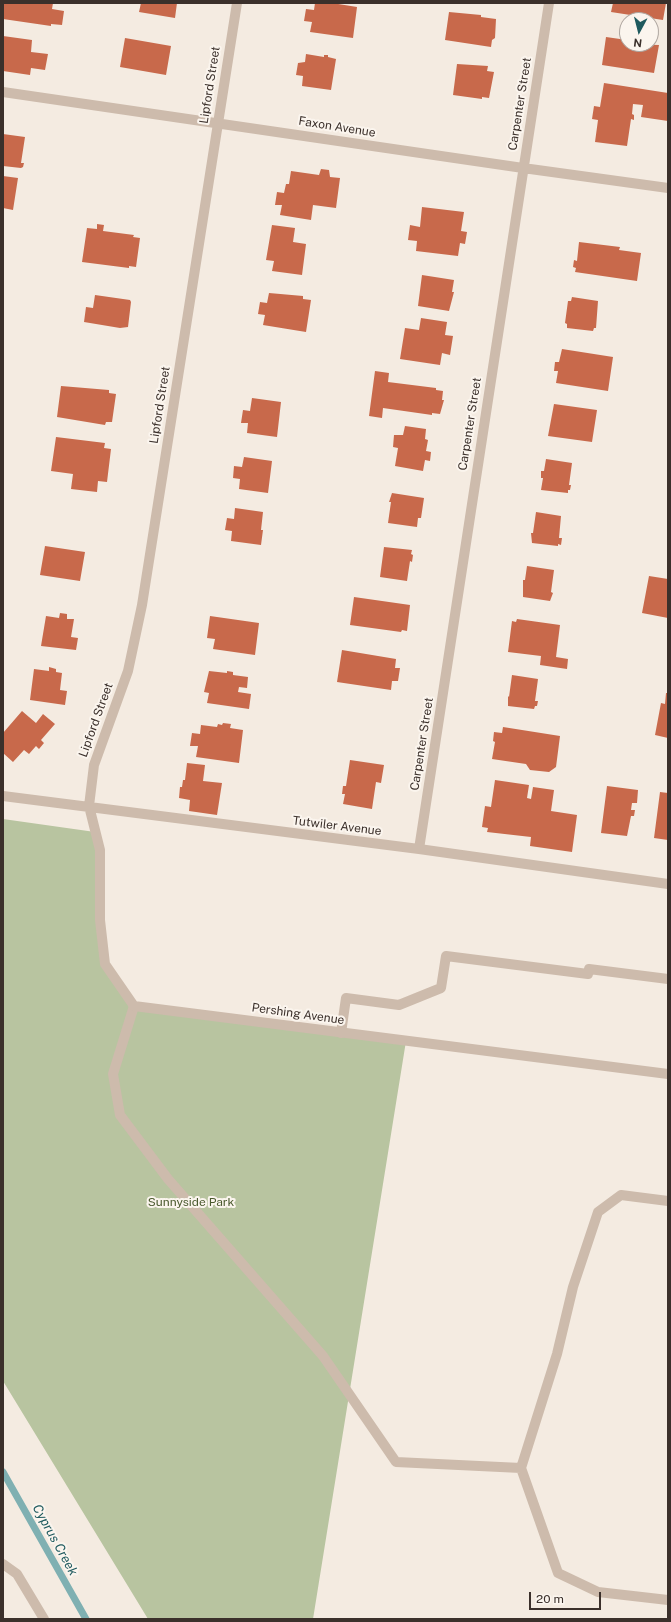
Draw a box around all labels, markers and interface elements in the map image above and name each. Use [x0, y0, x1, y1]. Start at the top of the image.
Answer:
north arrow [619, 12, 659, 52]
text: N [633, 36, 643, 49]
street label: Lipford Street [197, 45, 223, 125]
street label: Carpenter Street [506, 56, 534, 152]
street label: Faxon Avenue [297, 114, 377, 140]
street label: Lipford Street [147, 365, 173, 445]
street label: Carpenter Street [456, 376, 484, 472]
street label: Lipford Street [76, 681, 116, 759]
street label: Carpenter Street [408, 696, 436, 792]
street label: Tutwiler Avenue [292, 813, 382, 839]
street label: Pershing Avenue [251, 1000, 345, 1028]
park label: Sunnyside Park [148, 1195, 234, 1209]
water label: Cyprus Creek [29, 1502, 81, 1578]
scale bar [531, 1584, 603, 1610]
text: 20 m [536, 1592, 564, 1606]

